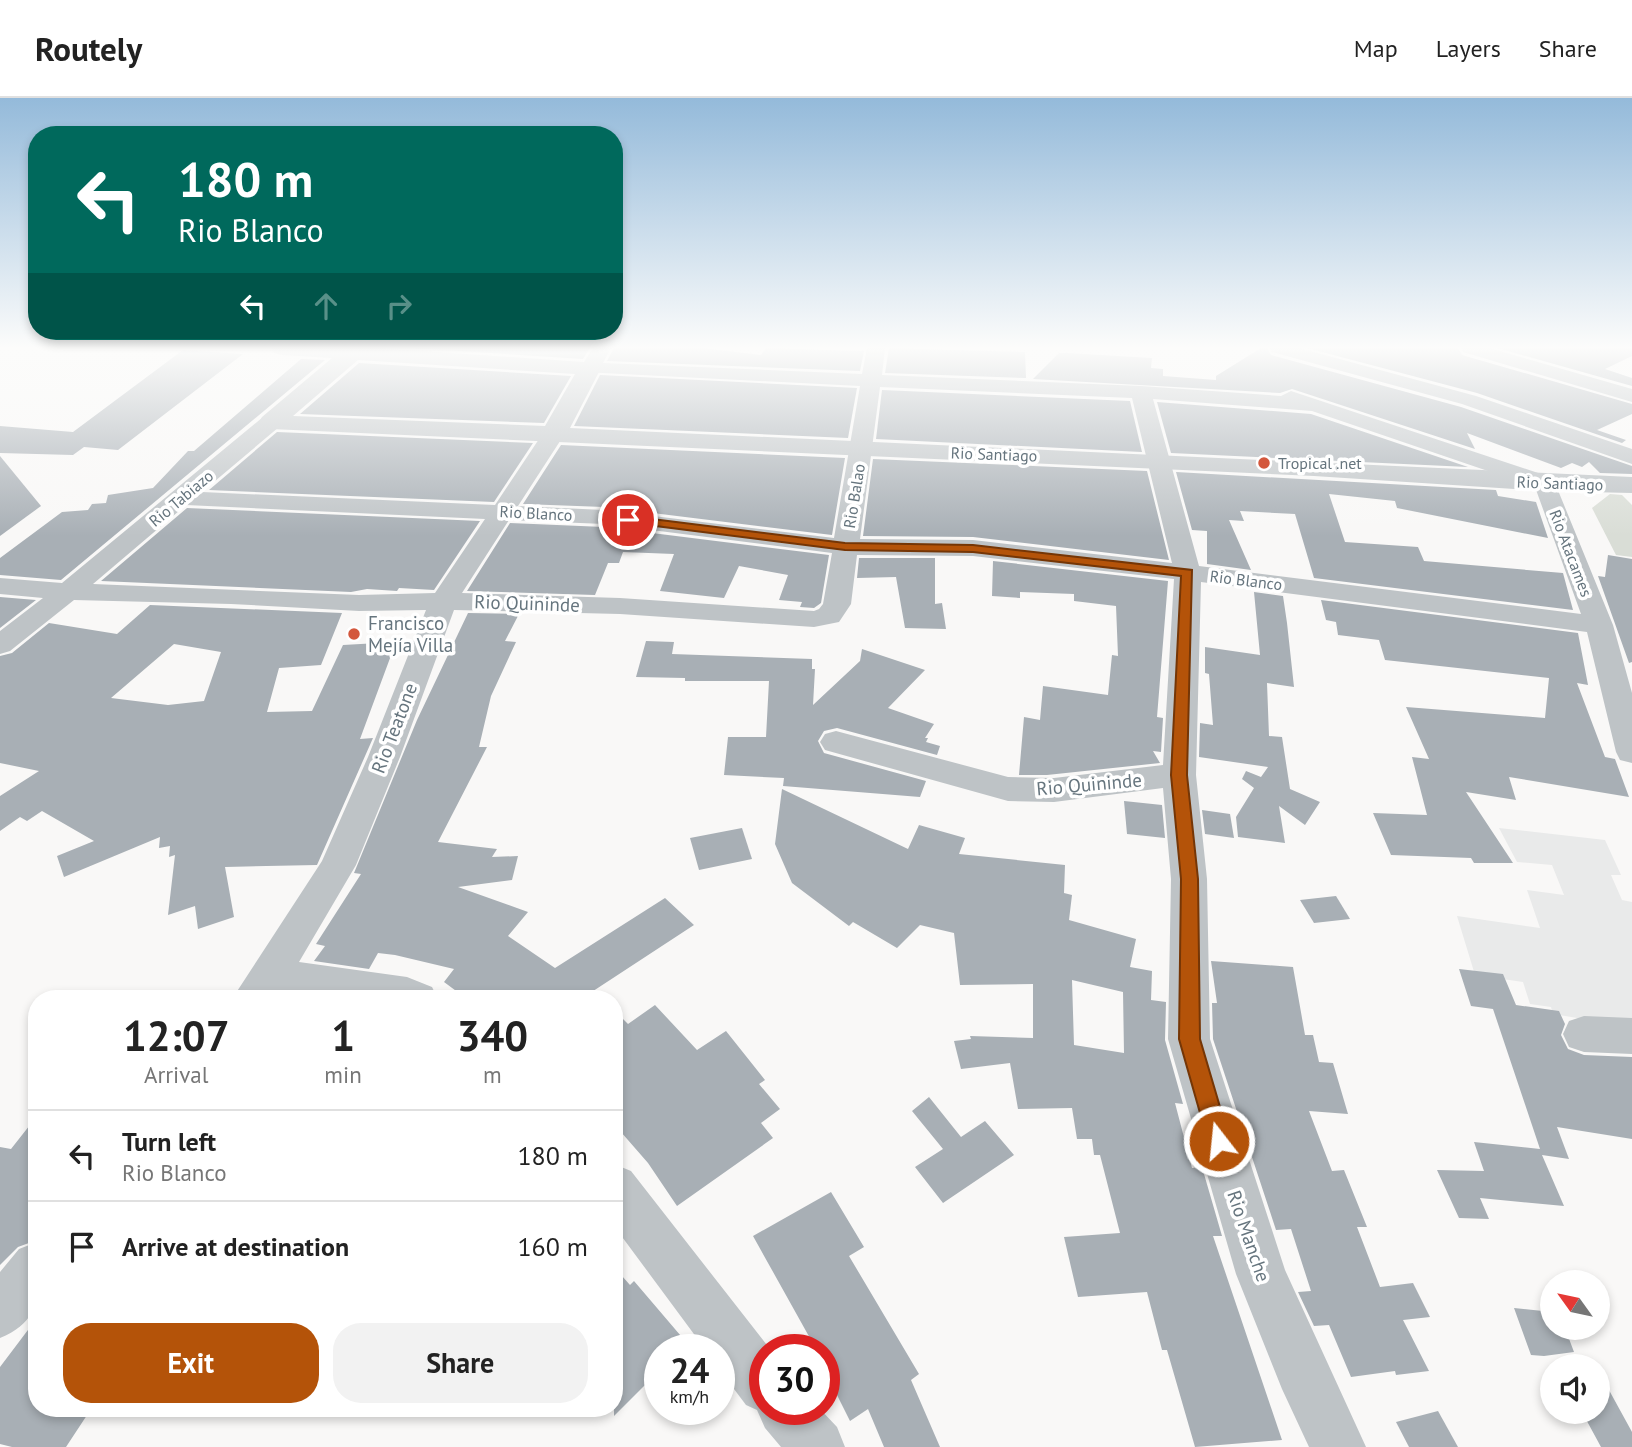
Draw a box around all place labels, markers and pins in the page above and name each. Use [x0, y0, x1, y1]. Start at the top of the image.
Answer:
place label: Tropical .net [1278, 453, 1362, 473]
marker: Tropical .net [1256, 455, 1272, 471]
pin [598, 490, 658, 550]
place label: Francisco Mejía Villa [368, 611, 453, 657]
marker: Francisco Mejía Villa [346, 626, 362, 642]

